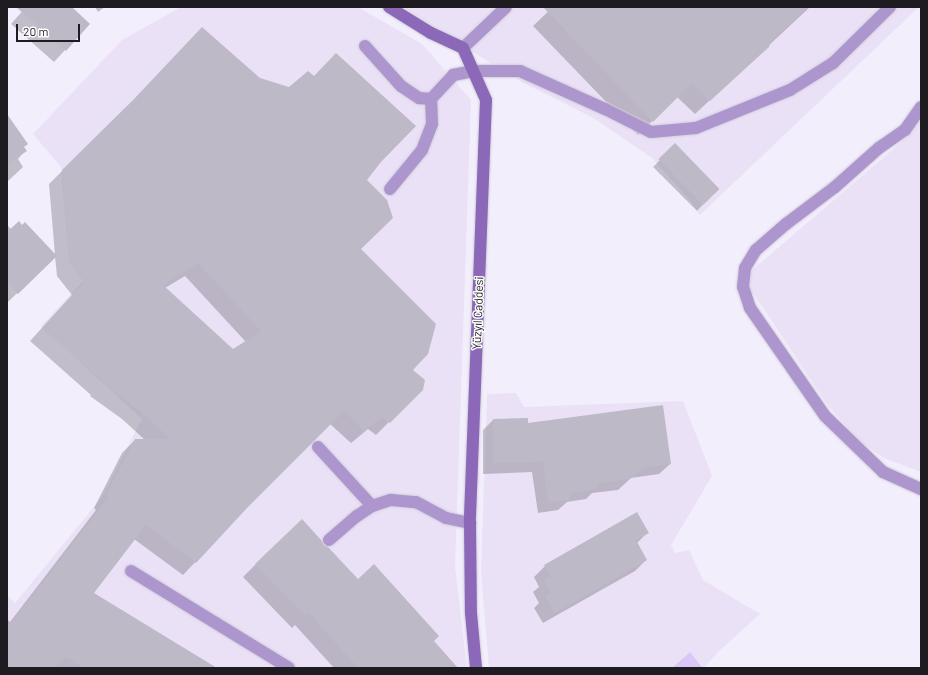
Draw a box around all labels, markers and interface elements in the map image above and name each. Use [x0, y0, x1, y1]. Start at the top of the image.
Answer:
scale bar [18, 16, 82, 42]
text: 20 m [23, 24, 49, 38]
street label: Yüzyıl Caddesi [470, 276, 486, 350]

